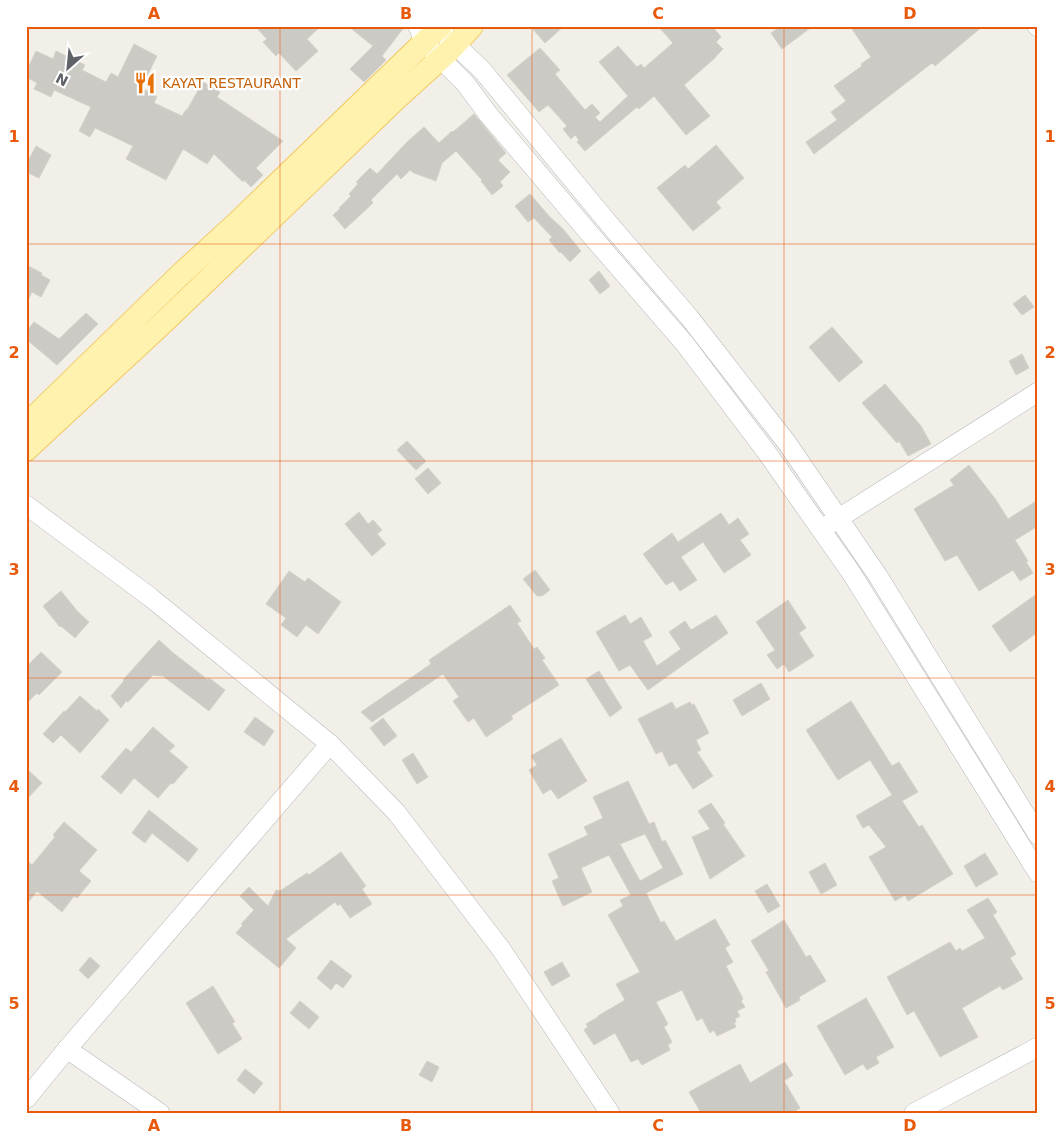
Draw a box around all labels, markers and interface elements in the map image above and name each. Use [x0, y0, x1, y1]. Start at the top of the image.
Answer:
text: A [148, 4, 161, 23]
text: B [400, 4, 412, 23]
text: C [652, 4, 664, 23]
text: D [903, 4, 917, 23]
north arrow [42, 42, 92, 92]
text: N [53, 70, 71, 89]
restaurant icon: KAYAT RESTAURANT [132, 70, 158, 96]
place label: KAYAT RESTAURANT [162, 75, 301, 91]
text: 1 [8, 127, 20, 146]
text: 1 [1044, 127, 1056, 146]
text: 2 [8, 343, 20, 362]
text: 2 [1044, 343, 1056, 362]
text: 3 [8, 560, 20, 579]
text: 3 [1044, 560, 1056, 579]
text: 4 [8, 777, 20, 796]
text: 4 [1044, 777, 1056, 796]
text: 5 [8, 994, 20, 1013]
text: 5 [1044, 994, 1056, 1013]
text: A [148, 1116, 161, 1135]
text: B [400, 1116, 412, 1135]
text: C [652, 1116, 664, 1135]
text: D [903, 1116, 917, 1135]

